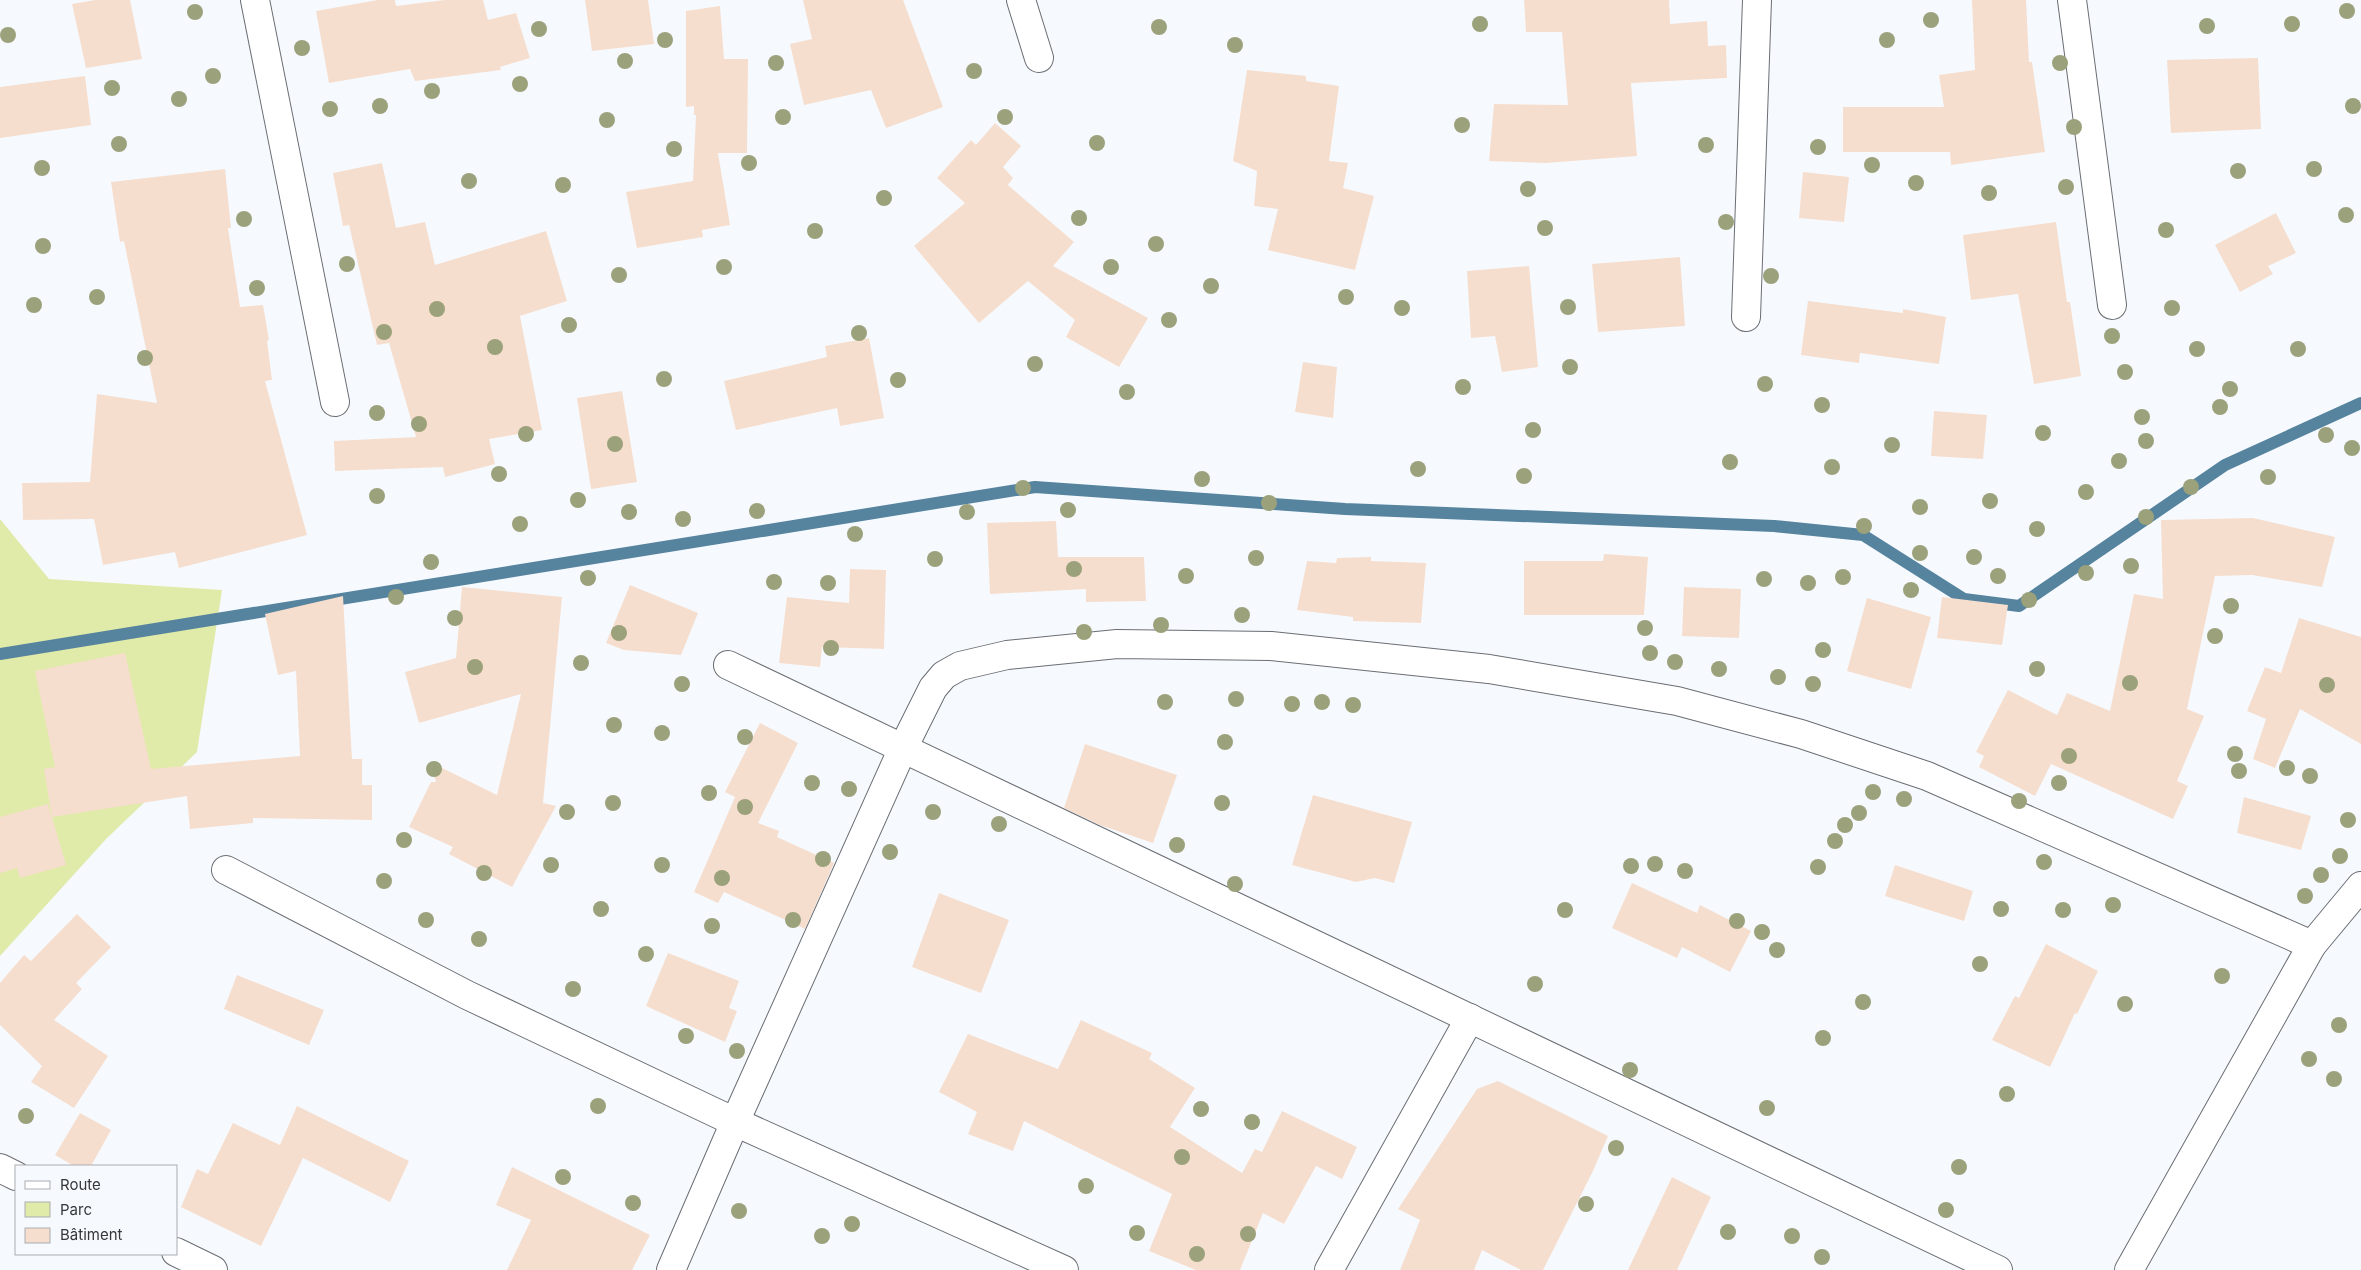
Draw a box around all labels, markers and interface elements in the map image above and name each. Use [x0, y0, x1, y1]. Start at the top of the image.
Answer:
legend [15, 1165, 178, 1255]
text: Route [60, 1175, 101, 1194]
text: Parc [60, 1200, 92, 1219]
text: Bâtiment [60, 1225, 123, 1244]

